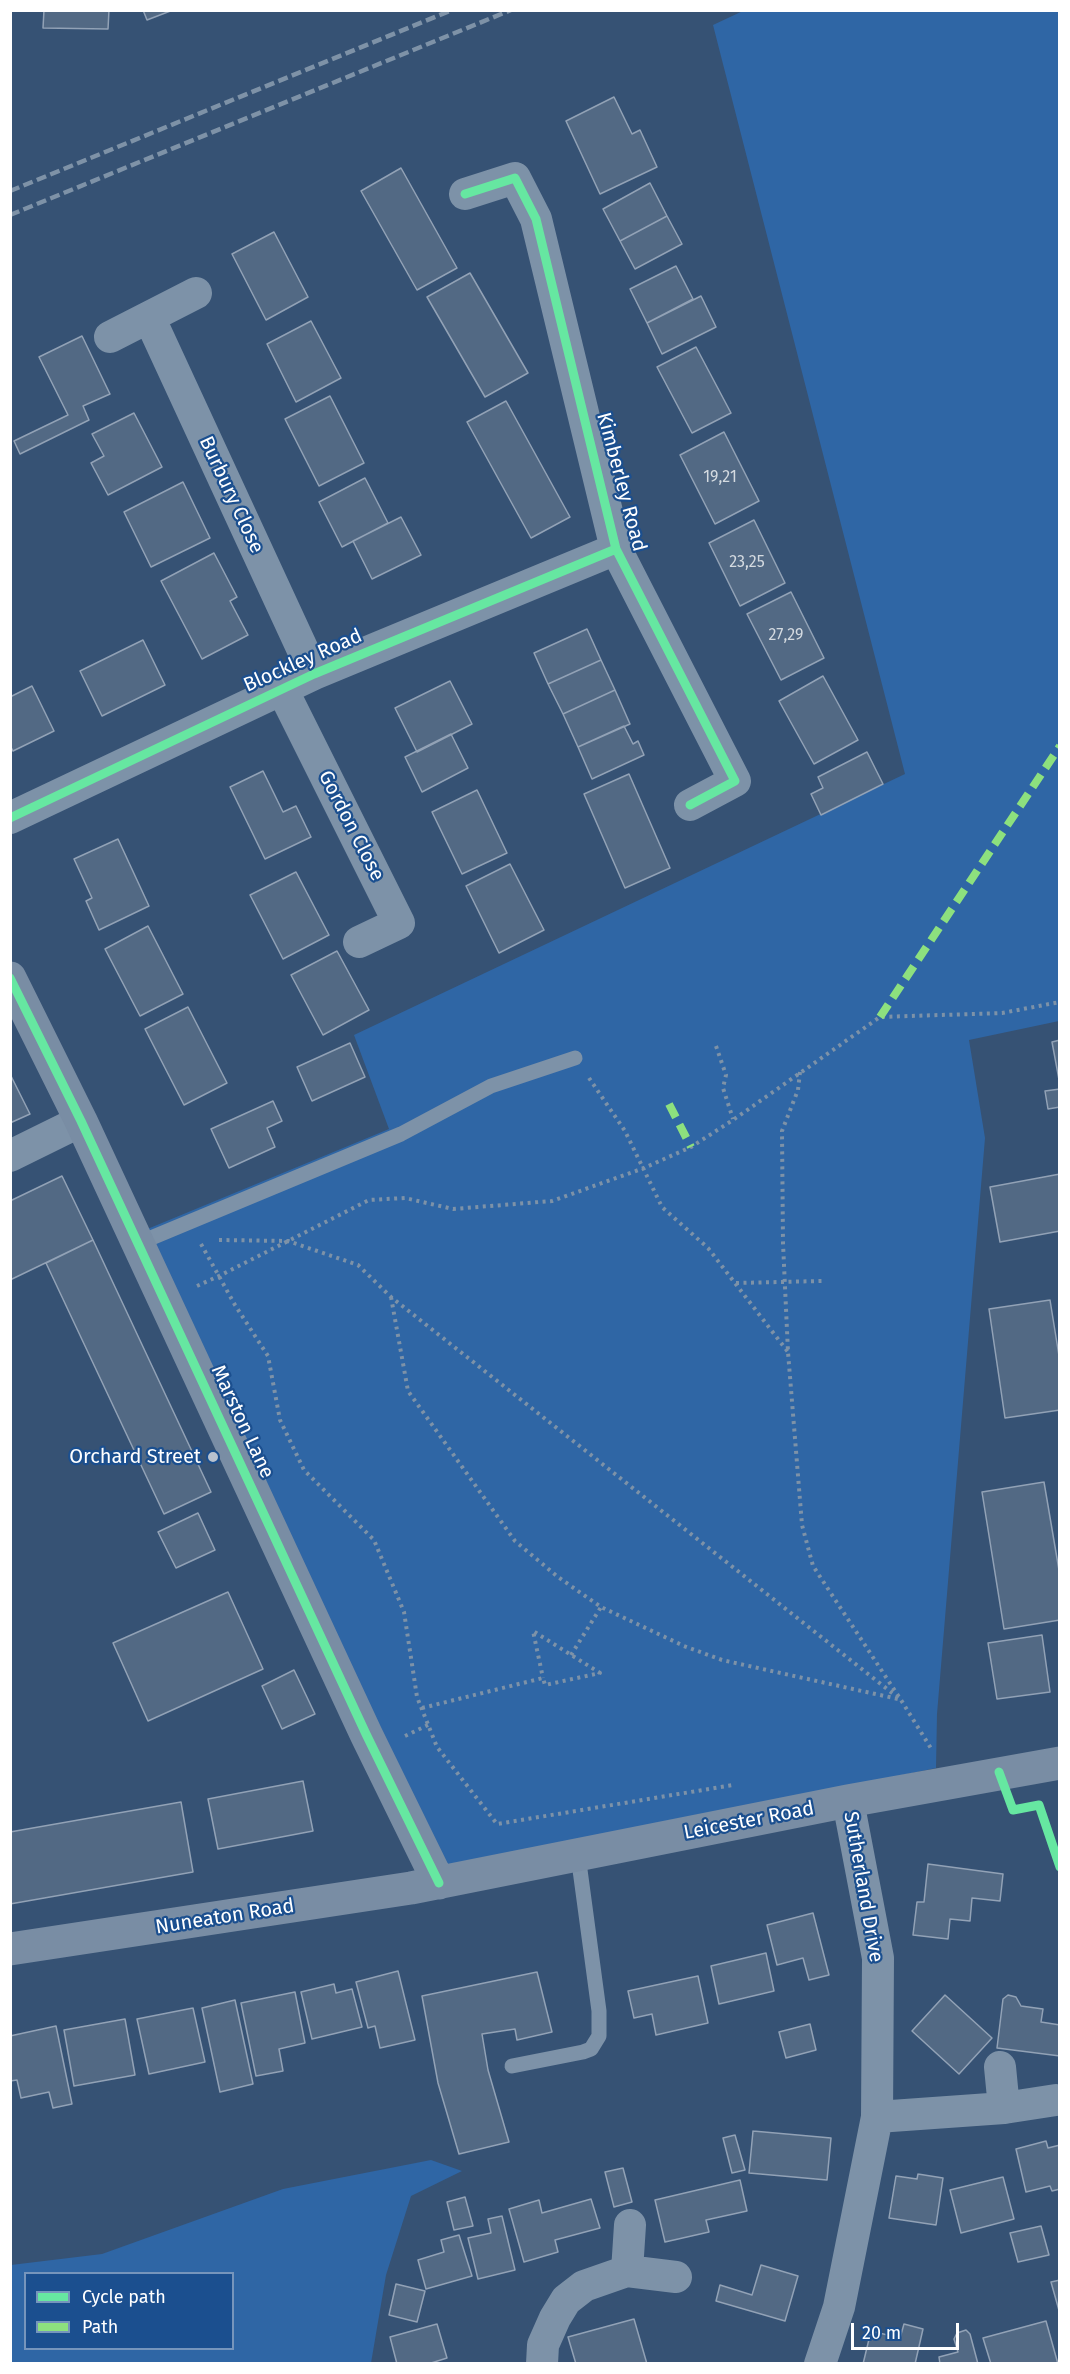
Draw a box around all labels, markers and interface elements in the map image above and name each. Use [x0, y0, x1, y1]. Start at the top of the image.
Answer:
street label: Kimberley Road [591, 410, 651, 554]
street label: Burbury Close [193, 433, 269, 557]
house number: 19,21 [703, 468, 737, 488]
house number: 23,25 [729, 553, 765, 573]
street label: Blockley Road [240, 624, 366, 698]
house number: 27,29 [769, 626, 803, 646]
street label: Gordon Close [313, 767, 389, 885]
street label: Marston Lane [205, 1362, 279, 1482]
place label: Orchard Street [69, 1445, 201, 1469]
marker: Orchard Street [206, 1450, 220, 1464]
street label: Leicester Road [682, 1797, 816, 1845]
street label: Sutherland Drive [838, 1810, 888, 1964]
street label: Nuneaton Road [154, 1894, 296, 1940]
legend [24, 2272, 234, 2350]
text: Cycle path [82, 2286, 166, 2308]
scale bar [854, 2311, 962, 2349]
text: Path [82, 2316, 118, 2338]
text: 20 m [862, 2322, 901, 2344]

